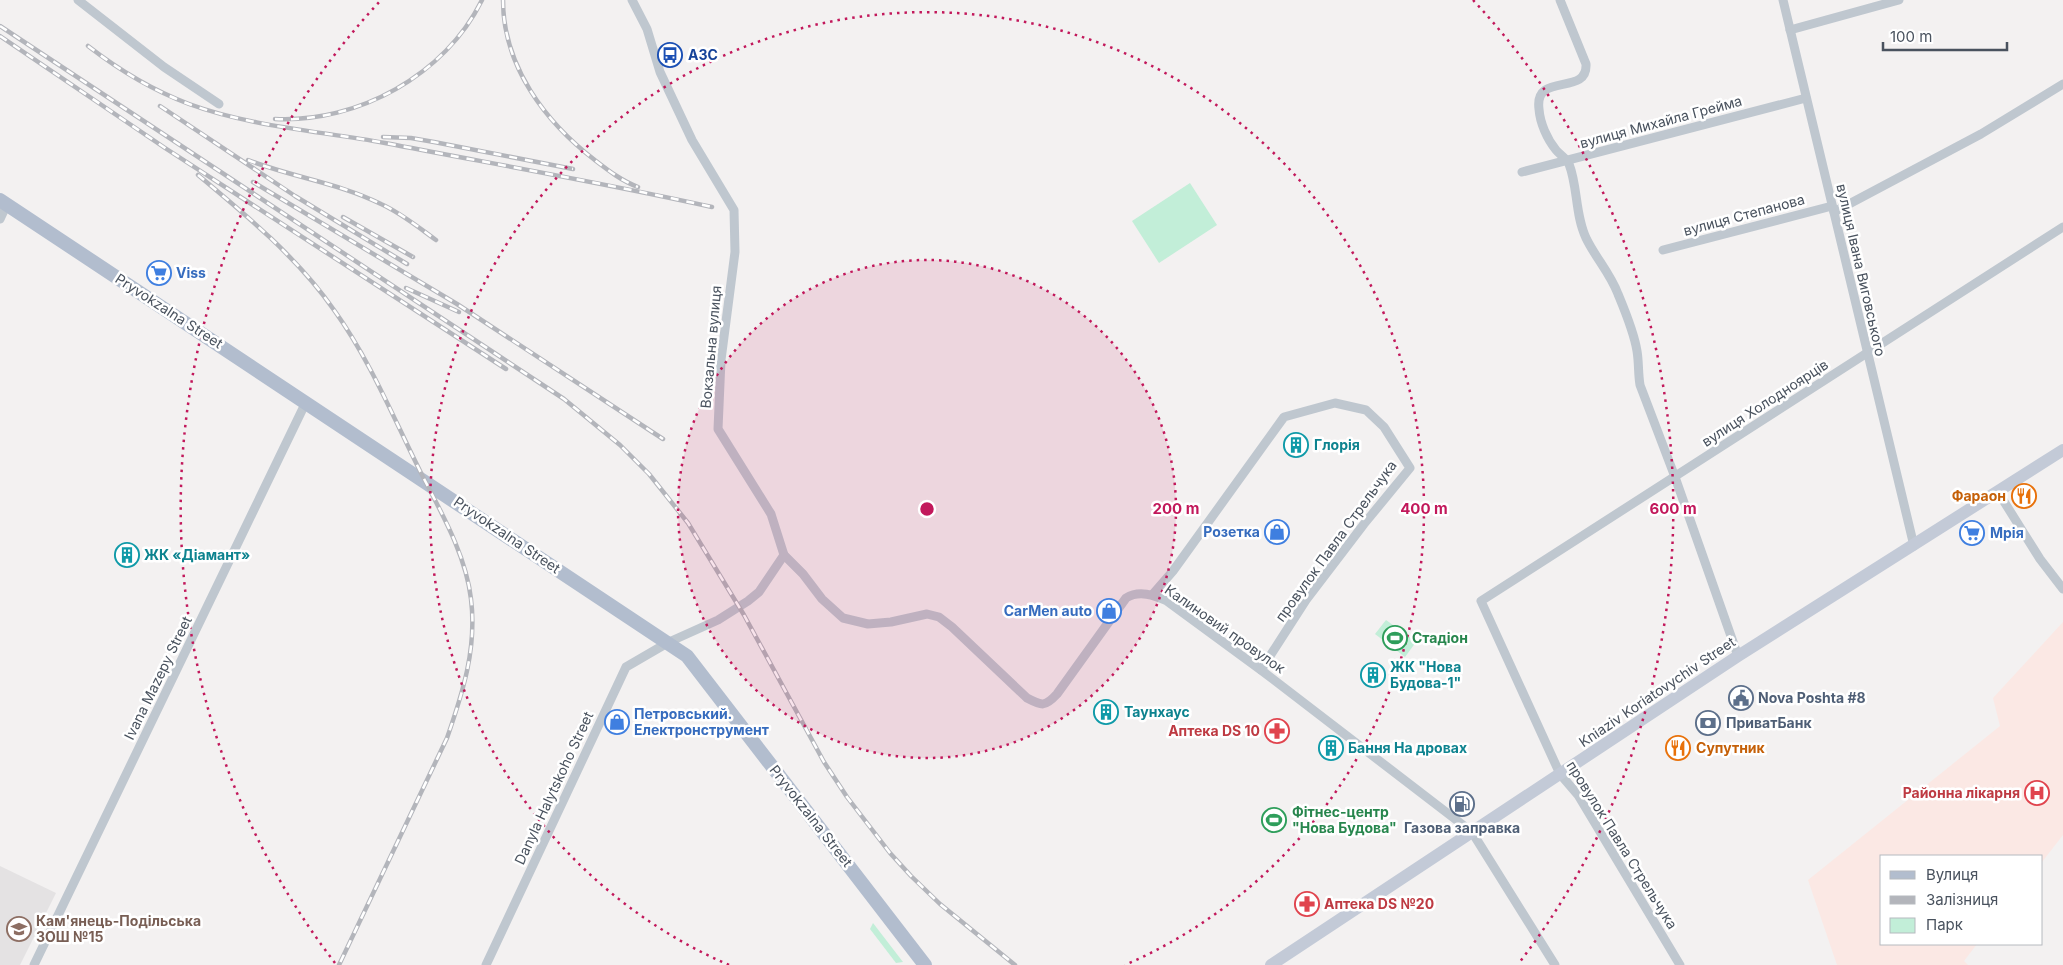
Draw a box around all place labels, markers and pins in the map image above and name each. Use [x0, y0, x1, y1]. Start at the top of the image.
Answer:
bus stop icon: АЗС [657, 42, 683, 68]
place label: АЗС [688, 46, 718, 63]
supermarket icon: Viss [146, 260, 172, 286]
place label: Viss [176, 264, 206, 281]
building icon: Глорія [1283, 432, 1309, 458]
place label: Глорія [1314, 436, 1360, 453]
restaurant icon: Фараон [2011, 483, 2037, 509]
place label: Фараон [1952, 487, 2006, 504]
centre of rings [918, 500, 936, 518]
shop icon: Розетка [1264, 519, 1290, 545]
supermarket icon: Мрія [1959, 520, 1985, 546]
place label: Розетка [1203, 523, 1260, 540]
place label: Мрія [1990, 524, 2024, 541]
building icon: ЖК «Діамант» [114, 542, 140, 568]
place label: ЖК «Діамант» [144, 546, 250, 563]
shop icon: CarMen auto [1096, 598, 1122, 624]
place label: CarMen auto [1004, 602, 1092, 619]
sports icon: Стадіон [1382, 625, 1408, 651]
place label: Стадіон [1412, 629, 1468, 646]
place label: ЖК "Нова Будова-1" [1390, 658, 1461, 691]
building icon: ЖК "Нова Будова-1" [1360, 662, 1386, 688]
public building icon: Nova Poshta #8 [1728, 685, 1754, 711]
place label: Nova Poshta #8 [1758, 689, 1866, 706]
building icon: Таунхаус [1093, 699, 1119, 725]
place label: Таунхаус [1124, 703, 1190, 720]
place label: Петровський. Електронструмент [634, 705, 769, 738]
shop icon: Петровський. Електронструмент [604, 709, 630, 735]
bank icon: ПриватБанк [1695, 710, 1721, 736]
place label: ПриватБанк [1726, 714, 1812, 731]
pharmacy icon: Аптека DS 10 [1264, 718, 1290, 744]
place label: Аптека DS 10 [1168, 722, 1260, 739]
building icon: Бання На дровах [1318, 735, 1344, 761]
restaurant icon: Супутник [1665, 735, 1691, 761]
place label: Бання На дровах [1348, 739, 1467, 756]
place label: Супутник [1696, 739, 1766, 756]
hospital icon: Районна лікарня [2024, 780, 2050, 806]
place label: Районна лікарня [1903, 784, 2020, 801]
fuel station icon: Газова заправка [1449, 791, 1475, 817]
place label: Фітнес-центр "Нова Будова" [1292, 803, 1397, 836]
sports icon: Фітнес-центр "Нова Будова" [1261, 807, 1287, 833]
place label: Газова заправка [1404, 819, 1520, 836]
pharmacy icon: Аптека DS №20 [1294, 891, 1320, 917]
place label: Аптека DS №20 [1324, 895, 1434, 912]
place label: Кам'янець-Подільська ЗОШ №15 [36, 912, 201, 945]
school or university icon: Кам'янець-Подільська ЗОШ №15 [6, 916, 32, 942]

